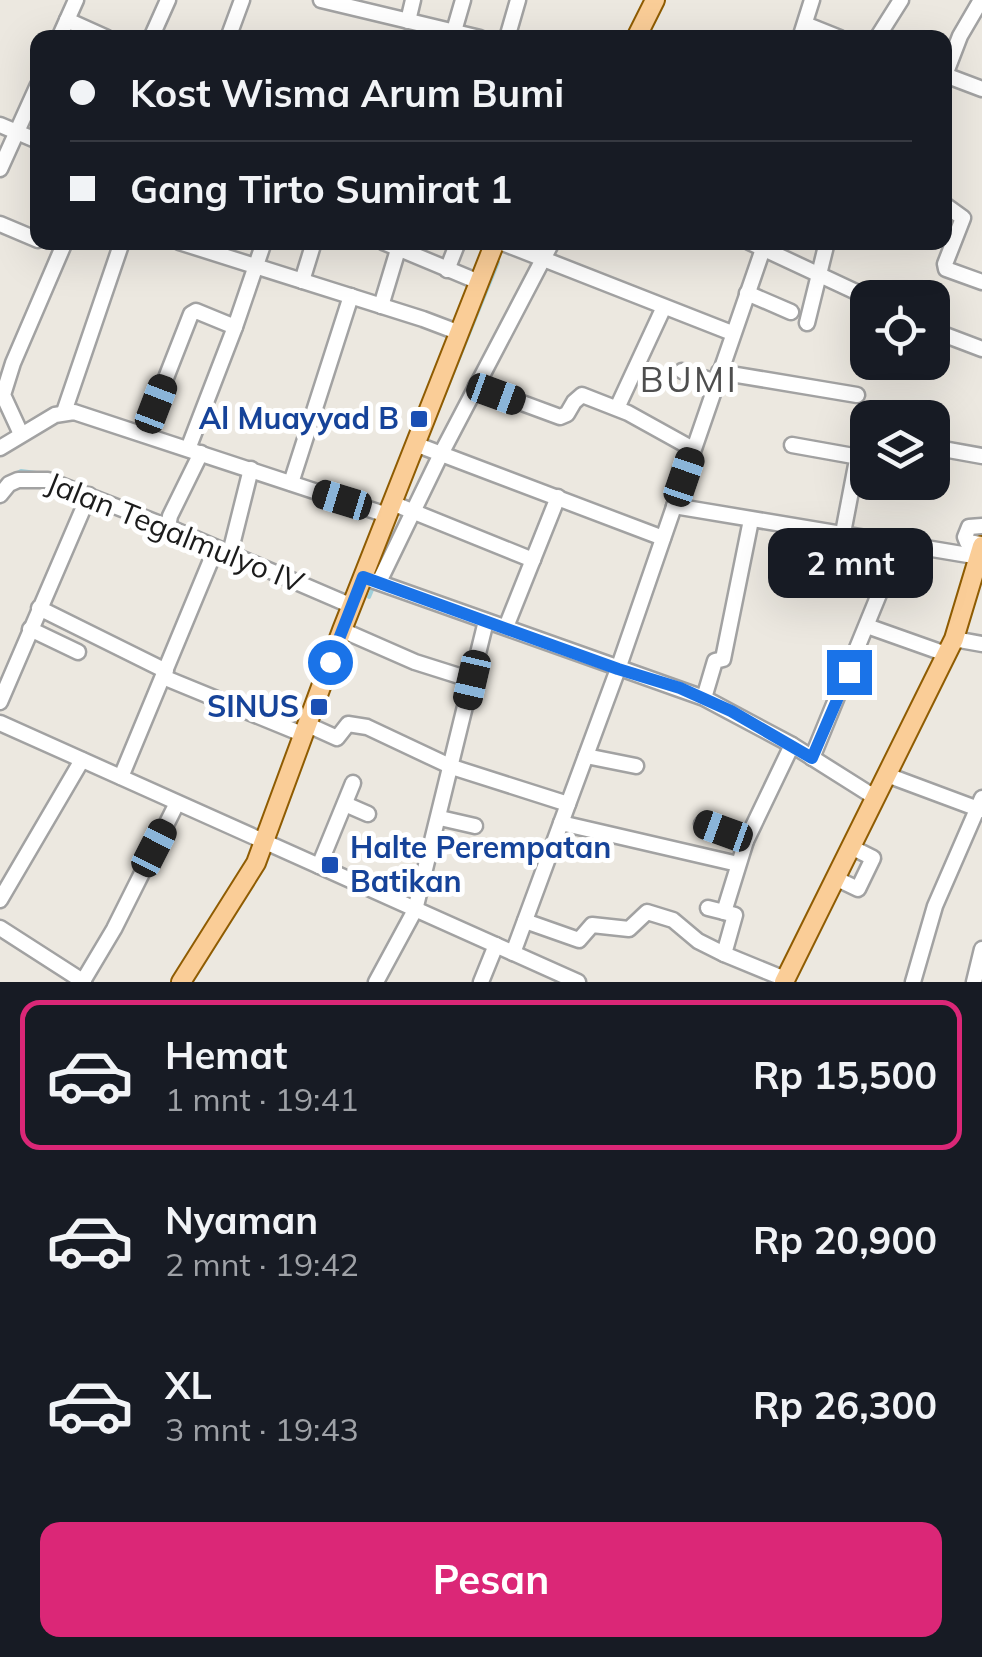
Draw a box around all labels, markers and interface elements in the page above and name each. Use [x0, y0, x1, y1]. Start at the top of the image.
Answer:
text: Kost Wisma Arum Bumi [130, 69, 564, 117]
text: Gang Tirto Sumirat 1 [130, 165, 512, 213]
map controls [850, 280, 950, 500]
button: locate [850, 280, 950, 380]
district label: BUMI [640, 357, 738, 401]
car [463, 370, 529, 418]
car [131, 371, 181, 437]
place label: Al Muayyad B [199, 399, 399, 437]
button: layers [850, 400, 950, 500]
marker: Al Muayyad B [408, 408, 430, 430]
car [660, 444, 708, 510]
street label: Jalan Tegalmulyo IV [41, 463, 310, 601]
car [309, 477, 375, 523]
callout: 2 mnt [766, 527, 932, 597]
text: 2 mnt [806, 543, 895, 583]
route start [308, 640, 353, 685]
car [451, 647, 493, 713]
route end [827, 650, 872, 695]
place label: SINUS [207, 687, 299, 725]
marker: SINUS [308, 696, 330, 718]
car [690, 807, 756, 855]
car [127, 814, 181, 882]
place label: Halte Perempatan Batikan [350, 828, 611, 900]
marker: Halte Perempatan Batikan [319, 854, 341, 876]
icon: car [45, 1030, 135, 1120]
text: Hemat [165, 1031, 287, 1079]
text: Rp 15,500 [753, 1051, 937, 1099]
text: 1 mnt · 19:41 [165, 1079, 359, 1119]
icon: car [45, 1195, 135, 1285]
text: Nyaman [165, 1196, 318, 1244]
text: Rp 20,900 [753, 1216, 937, 1264]
text: 2 mnt · 19:42 [165, 1244, 359, 1284]
icon: car [45, 1360, 135, 1450]
text: XL [165, 1361, 212, 1409]
text: Rp 26,300 [753, 1381, 937, 1429]
text: 3 mnt · 19:43 [165, 1409, 359, 1449]
button: Pesan [40, 1522, 942, 1637]

